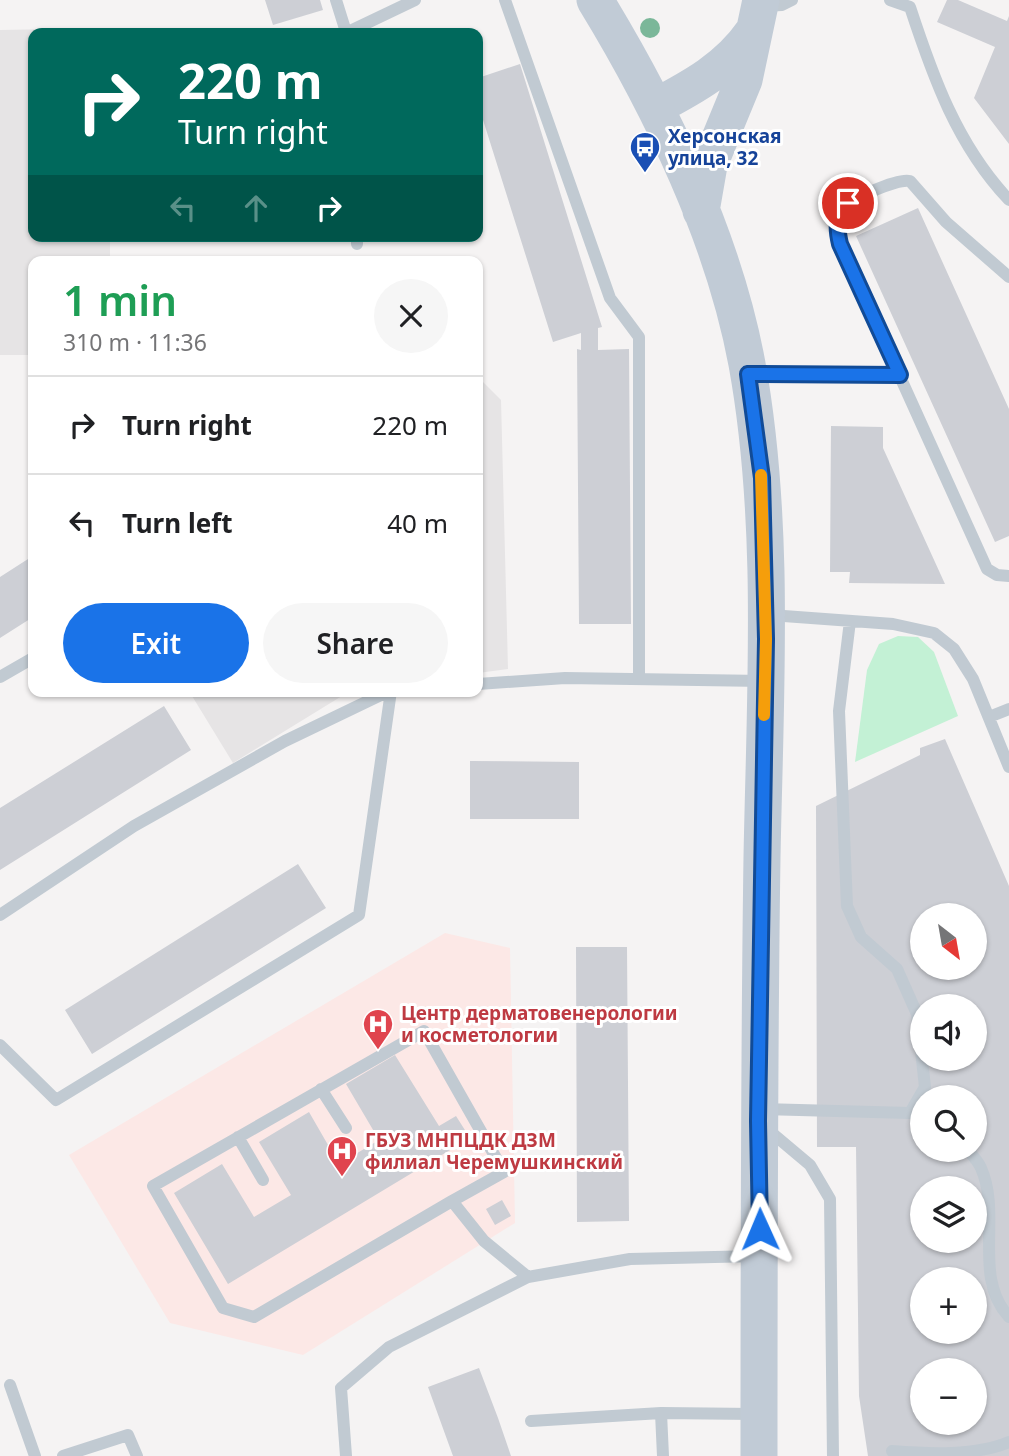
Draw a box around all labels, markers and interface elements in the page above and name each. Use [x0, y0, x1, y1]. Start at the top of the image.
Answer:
text: 220 m [178, 47, 323, 113]
icon: right [63, 56, 154, 147]
text: Turn right [178, 110, 328, 153]
place label: Херсонская улица, 32 [667, 123, 782, 171]
bus stop icon: Херсонская улица, 32 [628, 130, 662, 174]
pin [818, 173, 878, 233]
icon: arrive [829, 184, 867, 222]
icon: left [164, 189, 202, 227]
icon: ahead [237, 189, 275, 227]
icon: right [310, 189, 348, 227]
text: 1 min [63, 271, 177, 328]
button: close [374, 279, 448, 353]
text: 310 m · 11:36 [63, 326, 207, 358]
icon: right [63, 406, 101, 444]
text: Turn right [122, 407, 252, 443]
text: 220 m [372, 407, 448, 443]
icon: left [63, 504, 101, 542]
text: Turn left [122, 505, 233, 541]
text: 40 m [387, 505, 448, 541]
button: Exit [63, 603, 249, 683]
button: Share [263, 603, 448, 683]
north arrow [910, 903, 987, 980]
map controls [910, 903, 987, 1435]
button: sound [910, 994, 987, 1071]
place label: Центр дерматовенерологии и косметологии [401, 1000, 678, 1048]
hospital icon: Центр дерматовенерологии и косметологии [361, 1007, 395, 1051]
button: search [910, 1085, 987, 1162]
place label: ГБУЗ МНПЦДК ДЗМ филиал Черемушкинский [365, 1127, 623, 1175]
hospital icon: ГБУЗ МНПЦДК ДЗМ филиал Черемушкинский [325, 1134, 359, 1178]
button: layers [910, 1176, 987, 1253]
position arrow [723, 1192, 797, 1266]
button: + [910, 1267, 987, 1344]
button: − [910, 1358, 987, 1435]

